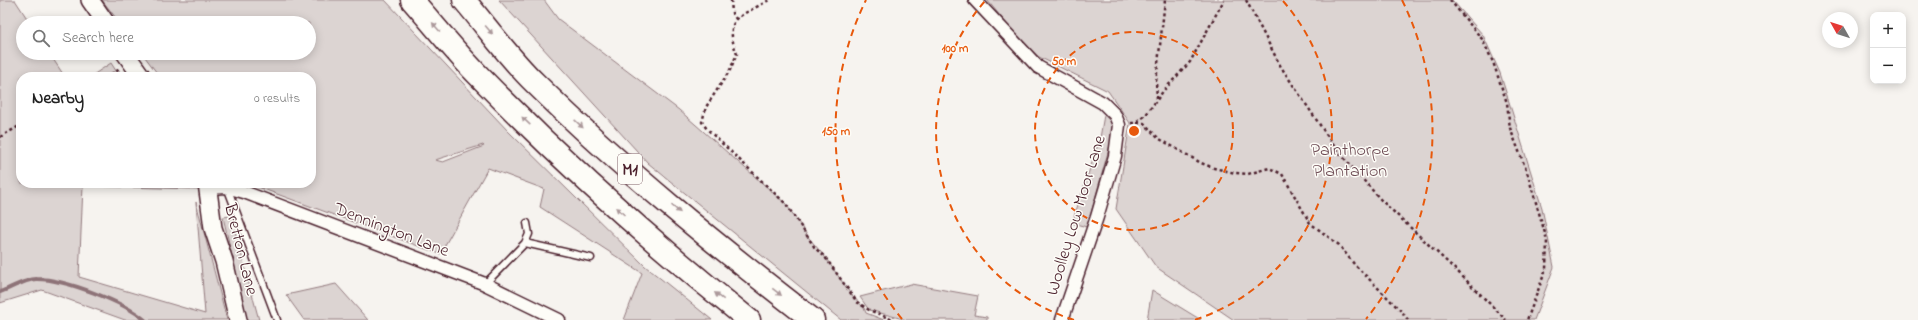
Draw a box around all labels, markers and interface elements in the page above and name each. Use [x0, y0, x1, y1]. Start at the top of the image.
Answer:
north arrow [1822, 12, 1858, 48]
map controls [1870, 12, 1906, 84]
button: + [1870, 12, 1906, 48]
search box [16, 16, 316, 60]
one-way arrow [432, 22, 441, 33]
one-way arrow [485, 24, 494, 35]
icon: search [30, 27, 52, 49]
text: Search here [62, 27, 134, 49]
text: 100 m [942, 40, 969, 58]
button: − [1870, 48, 1906, 84]
text: 50 m [1052, 53, 1077, 71]
text: Nearby [32, 86, 84, 111]
text: 0 results [254, 89, 300, 108]
one-way arrow [521, 117, 531, 126]
one-way arrow [574, 119, 584, 129]
text: 150 m [822, 123, 851, 141]
centre of rings [1127, 124, 1141, 138]
street label: Woolley Low Moor Lane [1040, 131, 1114, 299]
park label: Painthorpe Plantation [1311, 138, 1390, 185]
road number: M1 [618, 154, 642, 184]
street label: Dennington Lane [329, 197, 453, 266]
street label: Bretton Lane [216, 200, 264, 299]
one-way arrow [671, 205, 682, 214]
one-way arrow [615, 206, 625, 216]
one-way arrow [771, 288, 782, 296]
one-way arrow [713, 291, 724, 300]

